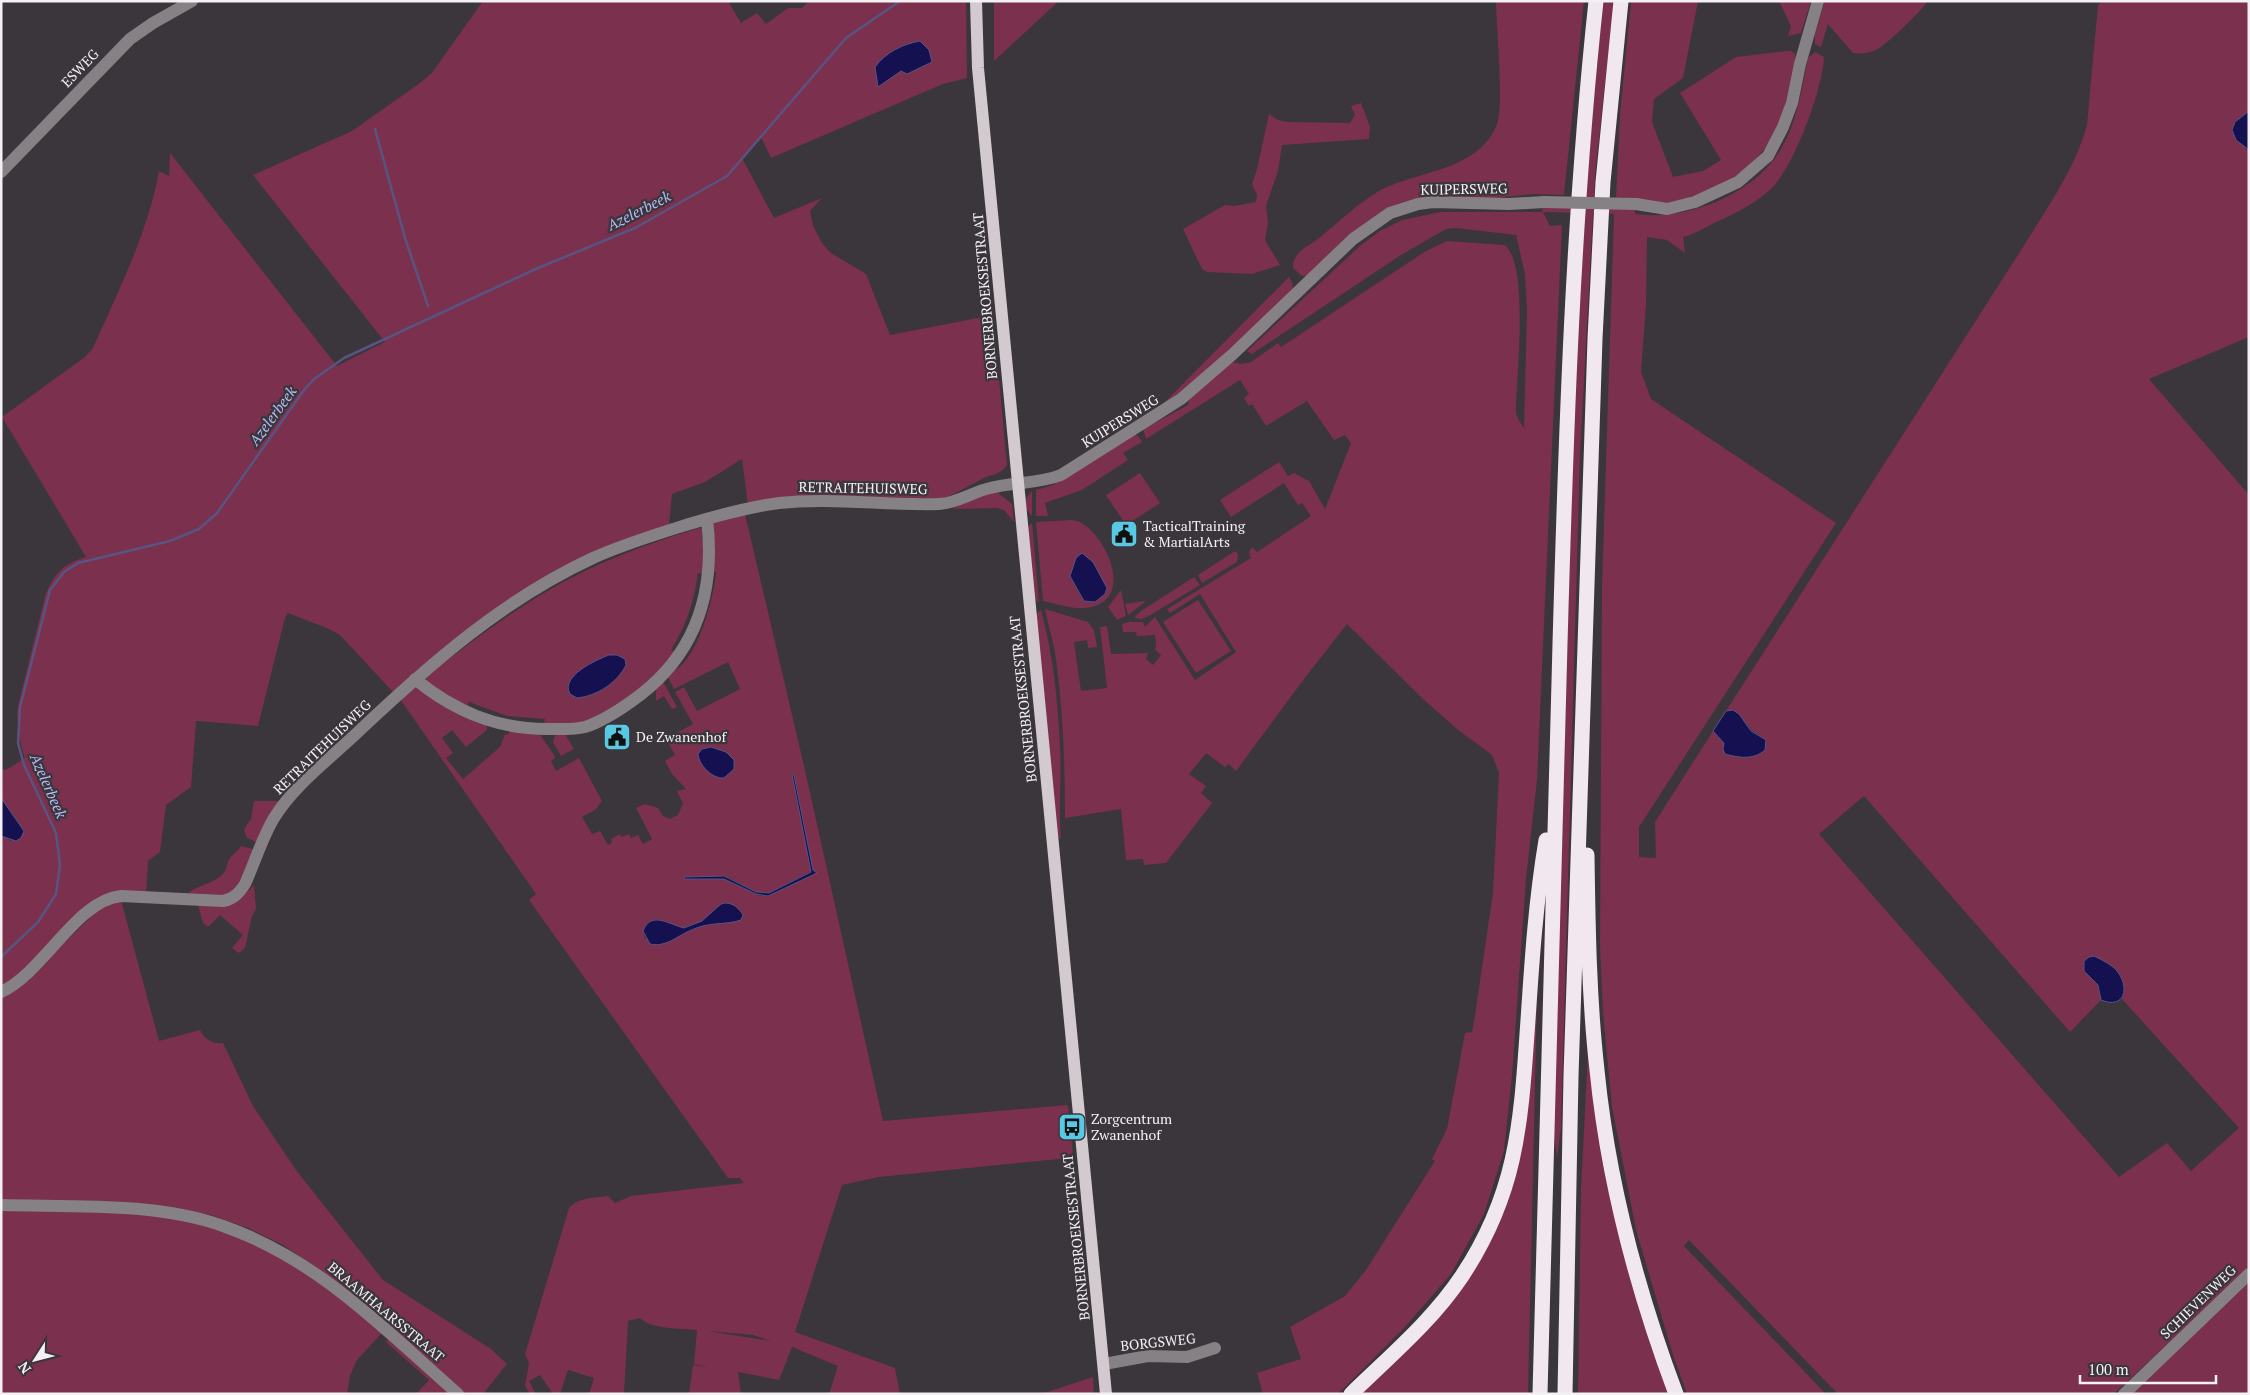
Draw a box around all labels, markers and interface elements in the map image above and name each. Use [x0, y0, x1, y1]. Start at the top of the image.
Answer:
street label: ESWEG [57, 44, 103, 91]
street label: KUIPERSWEG [1420, 178, 1508, 199]
water label: Azelerbeek [602, 185, 674, 235]
street label: BORNERBROEKSESTRAAT [968, 212, 1001, 380]
water label: Azelerbeek [243, 381, 301, 450]
street label: KUIPERSWEG [1078, 389, 1162, 452]
street label: RETRAITEHUISWEG [798, 477, 928, 498]
place label: TacticalTraining & MartialArts [1143, 516, 1246, 551]
public building icon: TacticalTraining & MartialArts [1109, 519, 1139, 549]
street label: BORNERBROEKSESTRAAT [1004, 615, 1041, 783]
street label: RETRAITEHUISWEG [269, 695, 375, 798]
public building icon: De Zwanenhof [602, 722, 632, 752]
place label: De Zwanenhof [636, 727, 728, 746]
water label: Azelerbeek [25, 749, 72, 822]
place label: Zorgcentrum Zwanenhof [1091, 1109, 1172, 1144]
bus stop icon: Zorgcentrum Zwanenhof [1057, 1112, 1087, 1142]
street label: BORNERBROEKSESTRAAT [1057, 1153, 1094, 1321]
street label: BRAAMHAARSSTRAAT [324, 1257, 449, 1366]
street label: SCHIEVENWEG [2156, 1260, 2240, 1343]
street label: BORGSWEG [1119, 1328, 1197, 1355]
north arrow [10, 1335, 60, 1385]
scale bar [2080, 1352, 2216, 1384]
text: N [13, 1358, 35, 1378]
text: 100 m [2088, 1359, 2129, 1379]

